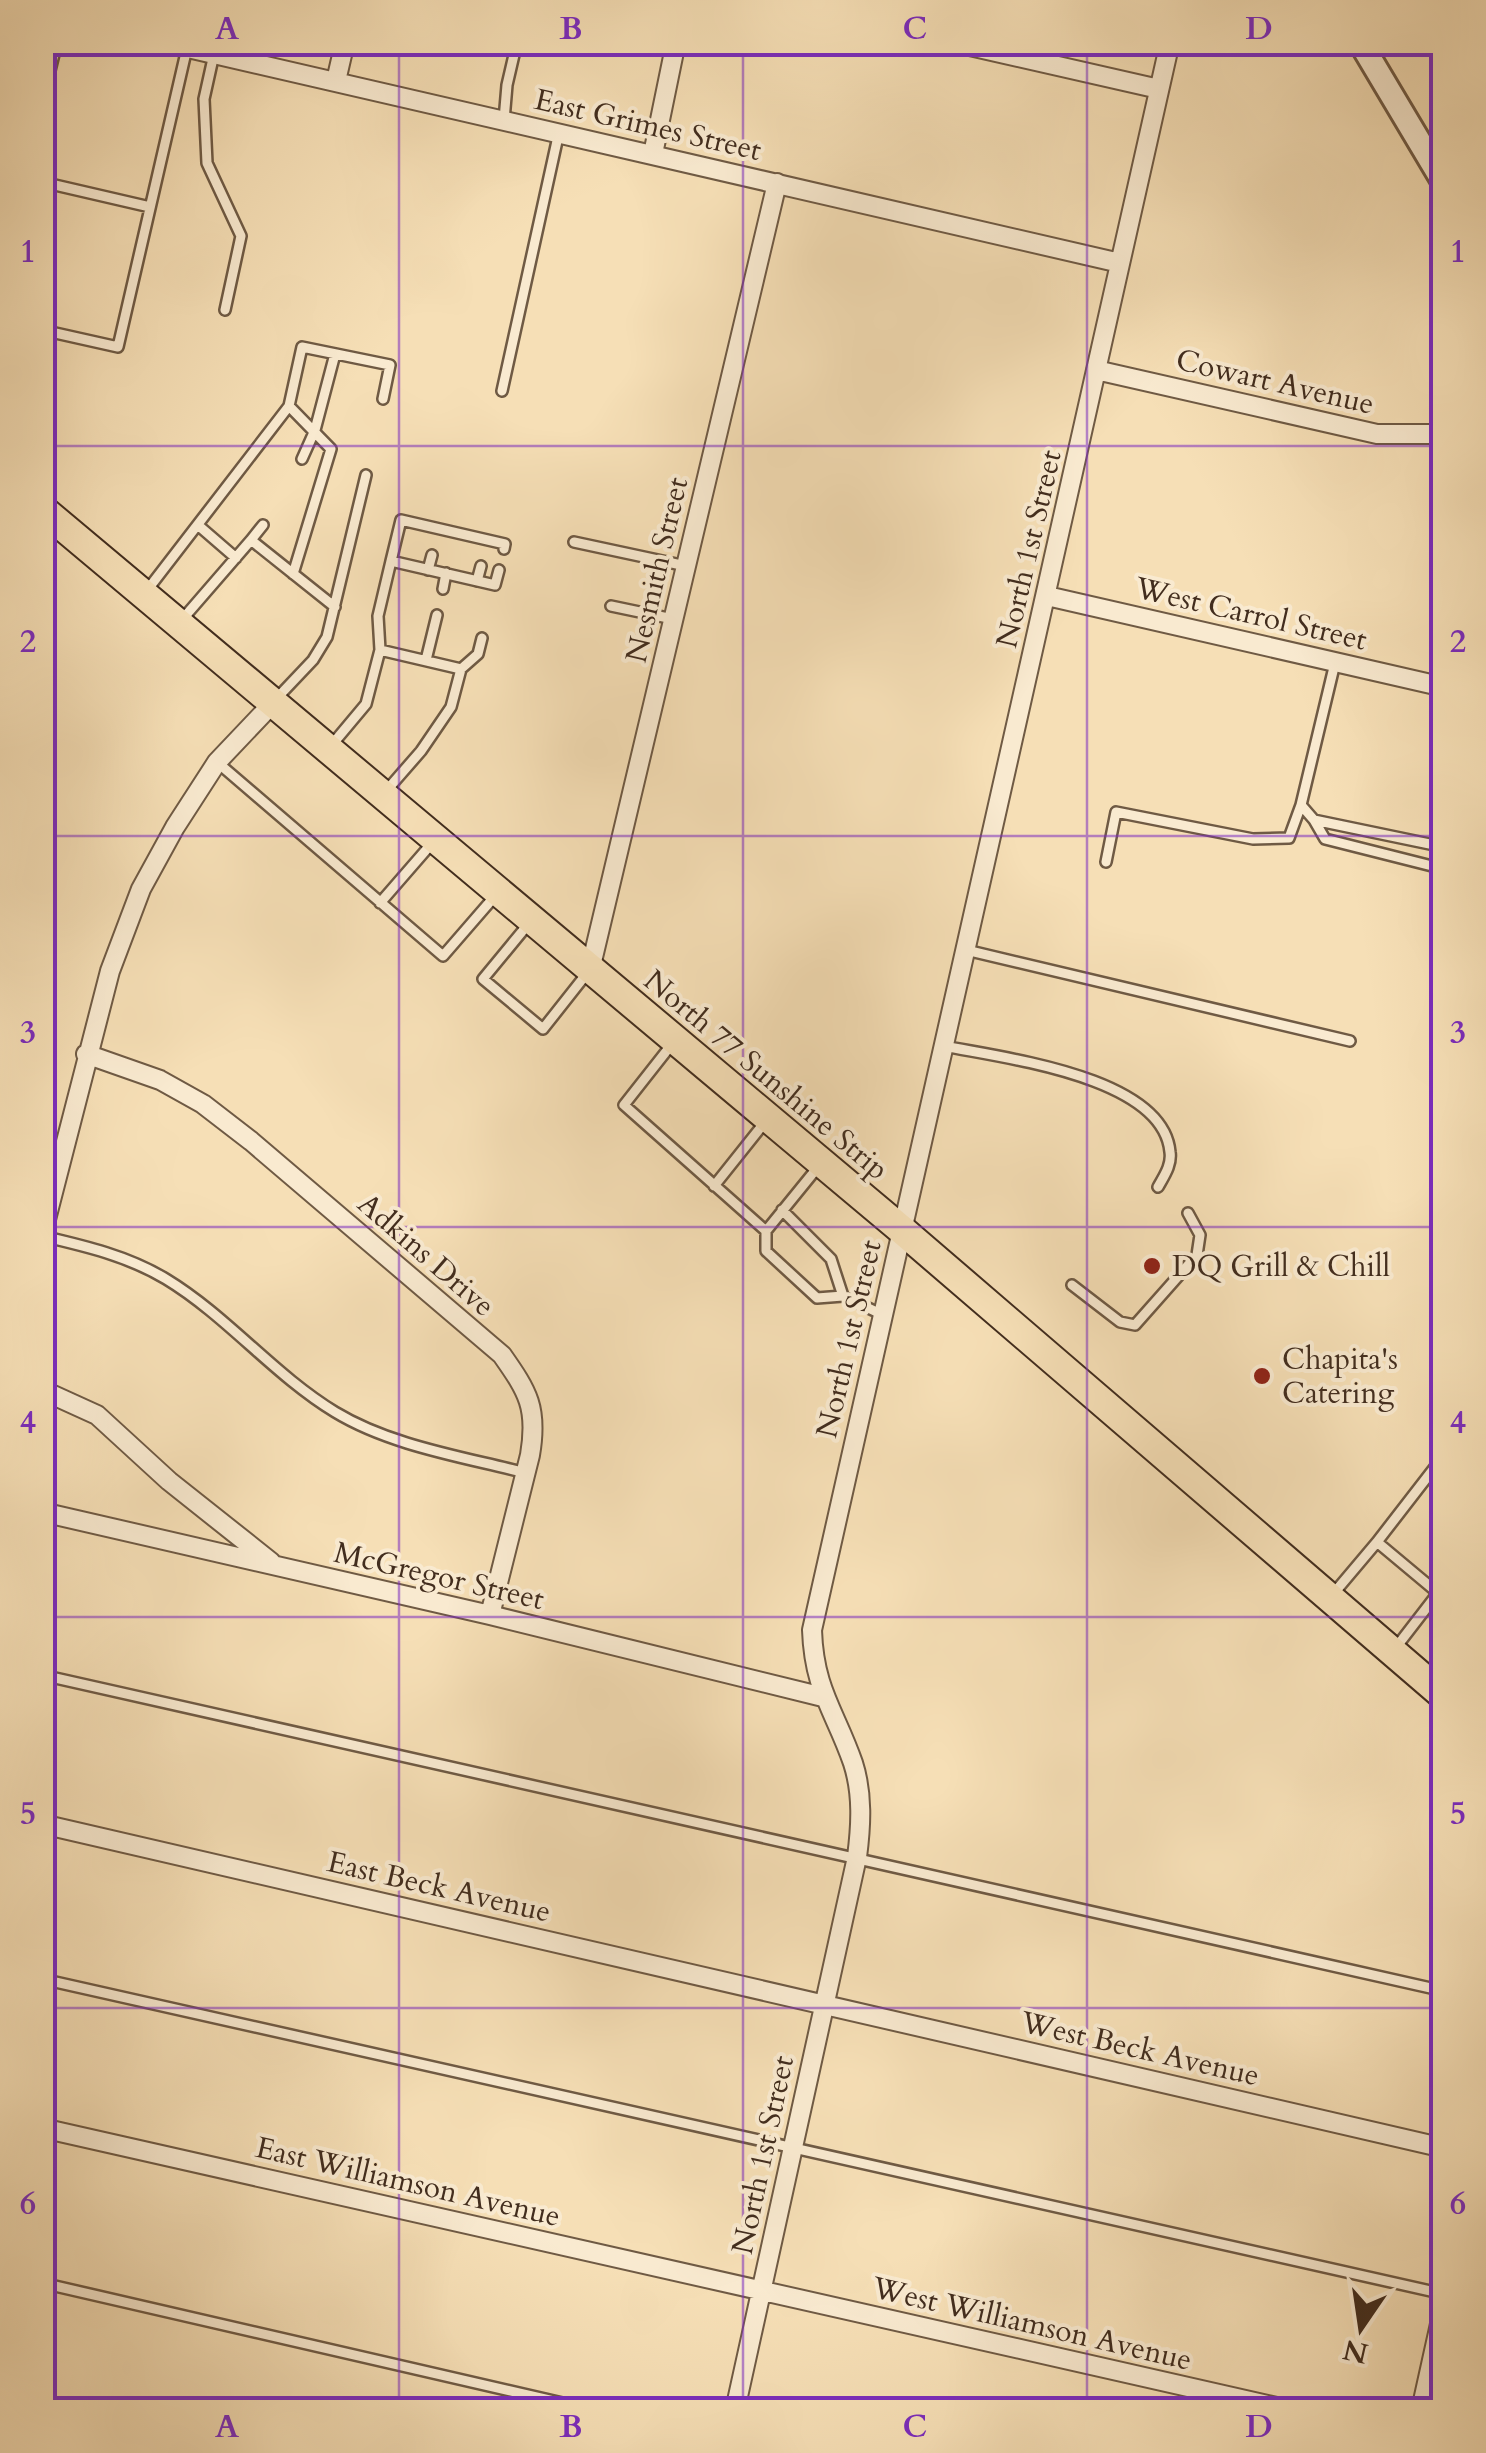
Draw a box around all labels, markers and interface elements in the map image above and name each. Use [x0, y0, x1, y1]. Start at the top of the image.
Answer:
text: A [215, 7, 239, 51]
text: B [559, 7, 583, 51]
text: C [903, 7, 927, 51]
text: D [1245, 7, 1273, 51]
street label: East Grimes Street [531, 79, 766, 171]
text: 1 [20, 230, 36, 274]
text: 1 [1450, 230, 1466, 274]
street label: Cowart Avenue [1172, 339, 1378, 425]
street label: North 1st Street [986, 446, 1072, 652]
street label: Nesmith Street [616, 473, 698, 667]
street label: West Carrol Street [1130, 567, 1371, 661]
text: 2 [20, 620, 36, 664]
text: 2 [1450, 620, 1466, 664]
street label: North 77 Sunshine Strip [635, 960, 897, 1190]
text: 3 [20, 1011, 36, 1055]
text: 3 [1450, 1011, 1466, 1055]
street label: Adkins Drive [349, 1184, 503, 1326]
street label: North 1st Street [806, 1236, 892, 1442]
place label: DQ Grill & Chill [1172, 1246, 1391, 1287]
marker: DQ Grill & Chill [1141, 1255, 1163, 1277]
place label: Chapita's Catering [1282, 1339, 1398, 1414]
marker: Chapita's Catering [1251, 1365, 1273, 1387]
text: 4 [20, 1401, 36, 1445]
text: 4 [1450, 1401, 1466, 1445]
street label: McGregor Street [330, 1532, 549, 1620]
text: 5 [20, 1792, 36, 1836]
text: 5 [1450, 1792, 1466, 1836]
street label: East Beck Avenue [323, 1841, 555, 1933]
street label: West Beck Avenue [1016, 2001, 1263, 2096]
street label: North 1st Street [722, 2052, 804, 2258]
street label: East Williamson Avenue [252, 2127, 564, 2237]
text: 6 [20, 2182, 36, 2226]
text: 6 [1450, 2182, 1466, 2226]
street label: West Williamson Avenue [867, 2267, 1196, 2381]
north arrow [1311, 2278, 1411, 2378]
text: N [1339, 2330, 1372, 2373]
text: A [215, 2405, 239, 2449]
text: B [559, 2405, 583, 2449]
text: C [903, 2405, 927, 2449]
text: D [1245, 2405, 1273, 2449]

